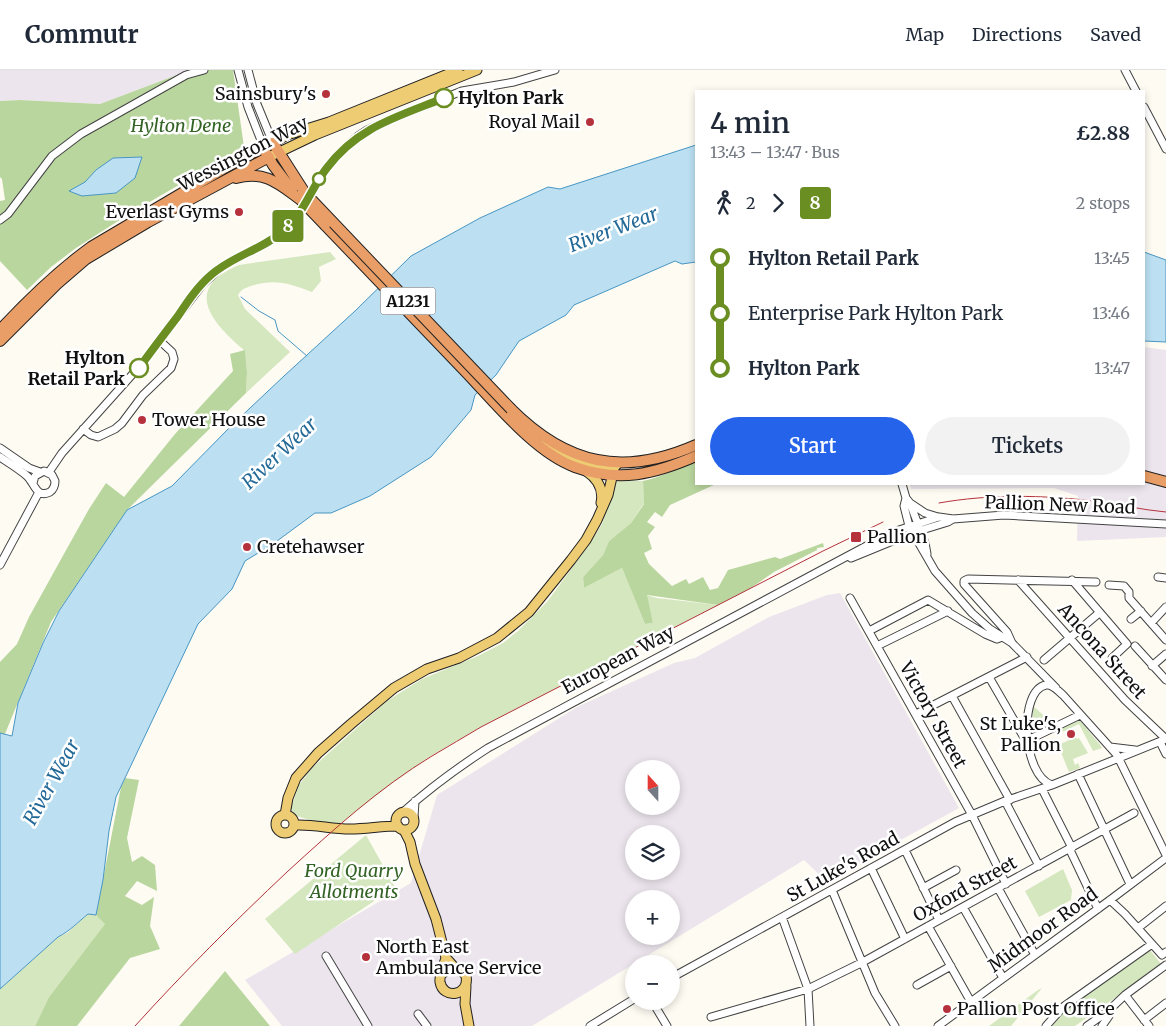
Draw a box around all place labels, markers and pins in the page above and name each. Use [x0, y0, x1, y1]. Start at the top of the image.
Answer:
place label: Sainsbury's [215, 82, 316, 105]
place label: Hylton Park [458, 86, 564, 109]
marker: Sainsbury's [320, 88, 332, 100]
marker: Hylton Park [434, 88, 454, 108]
place label: Royal Mail [488, 110, 580, 133]
marker: Royal Mail [584, 116, 596, 128]
unlabelled marker [312, 172, 326, 186]
place label: Everlast Gyms [106, 200, 229, 223]
marker: Everlast Gyms [233, 206, 245, 218]
place label: Hylton Retail Park [27, 346, 125, 390]
marker: Hylton Retail Park [129, 358, 149, 378]
place label: Tower House [152, 408, 265, 431]
marker: Tower House [136, 414, 148, 426]
place label: Pallion [867, 525, 927, 548]
marker: Pallion [849, 530, 863, 544]
place label: Cretehawser [257, 535, 365, 558]
marker: Cretehawser [241, 541, 253, 553]
place label: St Luke's, Pallion [979, 712, 1061, 756]
marker: St Luke's, Pallion [1065, 728, 1077, 740]
place label: North East Ambulance Service [375, 935, 541, 979]
marker: North East Ambulance Service [360, 951, 372, 963]
place label: Pallion Post Office [957, 997, 1115, 1020]
marker: Pallion Post Office [941, 1003, 953, 1015]

